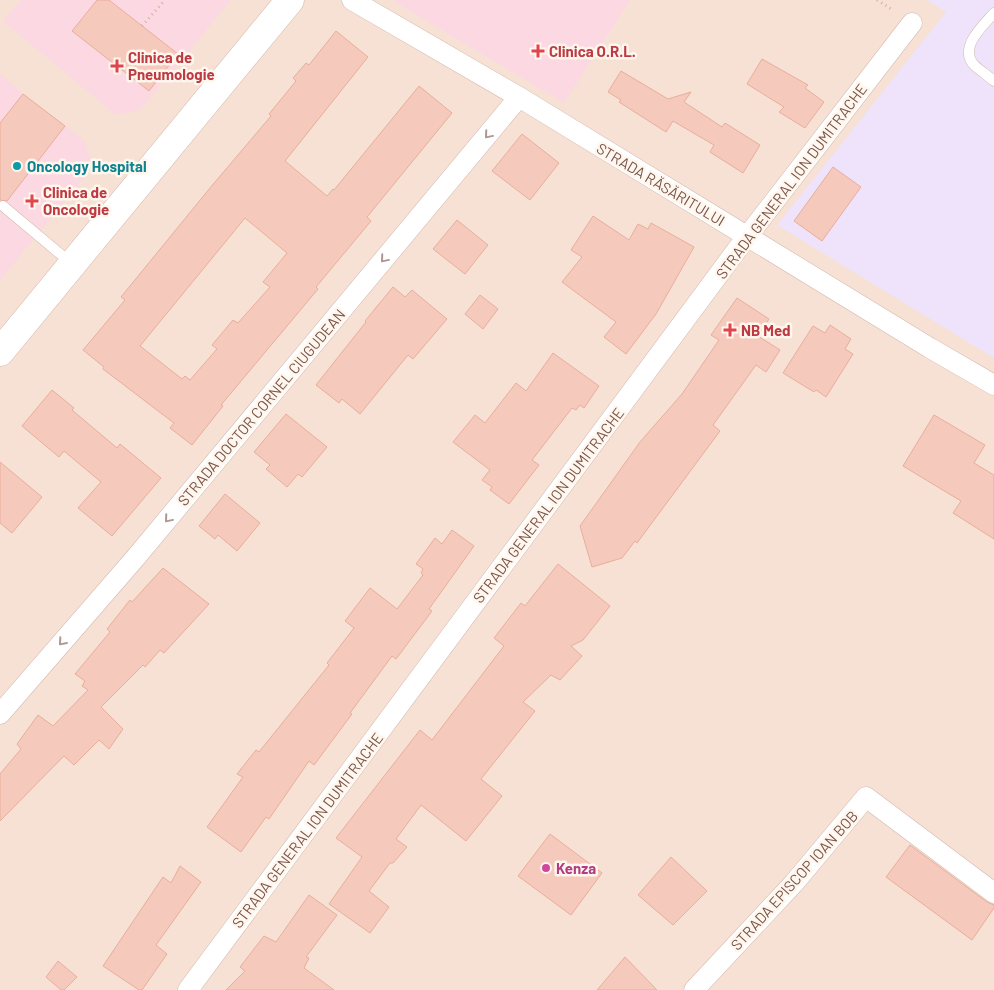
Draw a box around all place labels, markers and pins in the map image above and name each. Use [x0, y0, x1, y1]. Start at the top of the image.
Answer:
place label: Clinica O.R.L. [549, 42, 636, 60]
marker: Clinica O.R.L. [531, 44, 545, 58]
place label: Clinica de Pneumologie [128, 48, 215, 83]
marker: Clinica de Pneumologie [110, 59, 124, 73]
place label: Oncology Hospital [27, 157, 147, 175]
marker: Oncology Hospital [11, 160, 23, 172]
place label: Clinica de Oncologie [43, 183, 109, 218]
marker: Clinica de Oncologie [25, 194, 39, 208]
place label: NB Med [741, 321, 791, 339]
marker: NB Med [723, 323, 737, 337]
place label: Kenza [556, 859, 596, 877]
marker: Kenza [540, 862, 552, 874]

